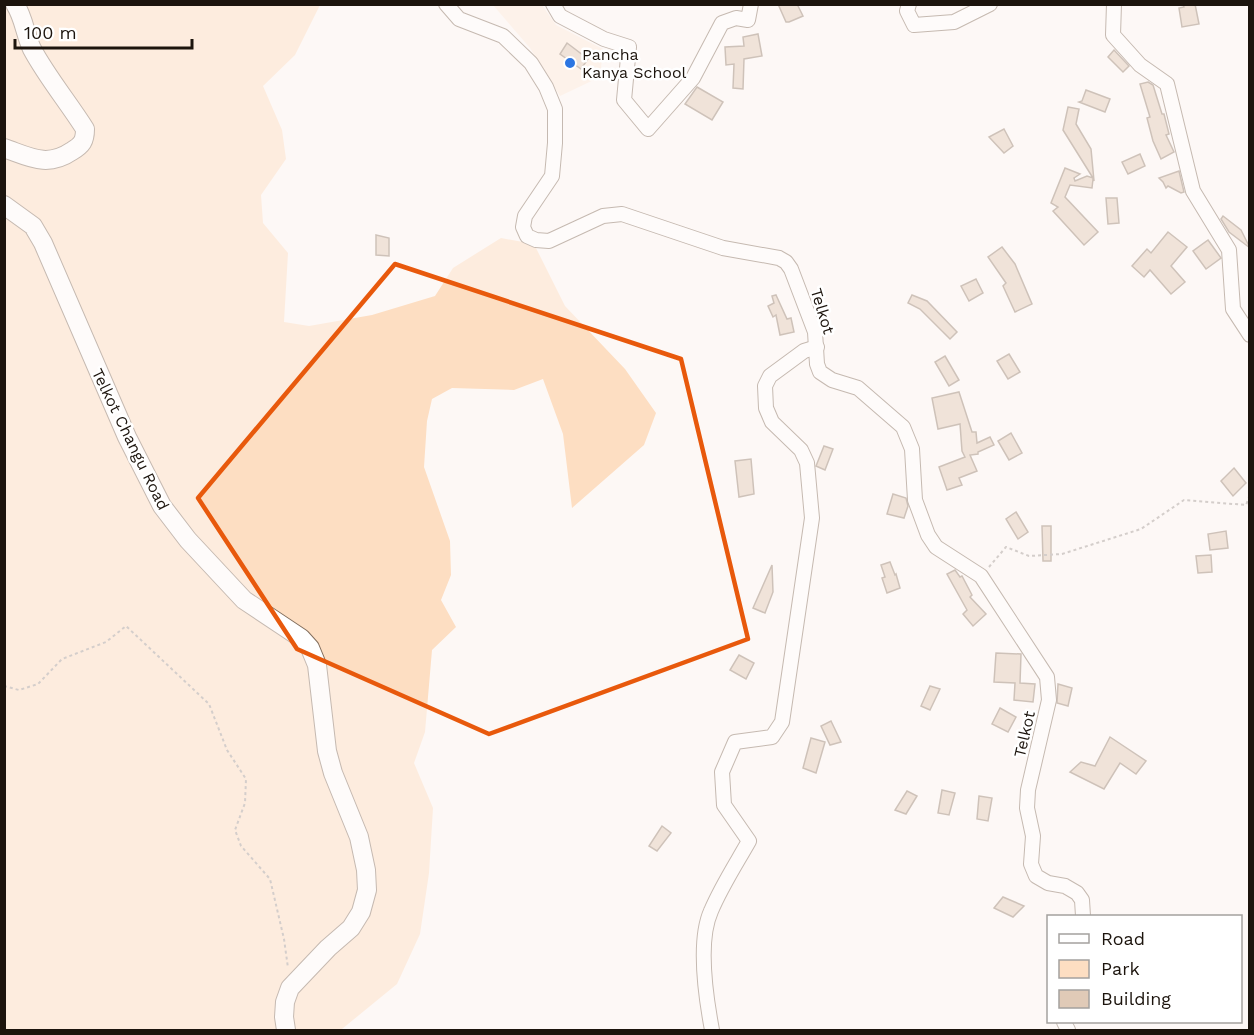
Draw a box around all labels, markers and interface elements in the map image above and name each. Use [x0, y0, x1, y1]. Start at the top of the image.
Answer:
scale bar [15, 12, 192, 50]
text: 100 m [24, 22, 77, 43]
place label: Pancha Kanya School [582, 45, 687, 82]
marker: Pancha Kanya School [563, 56, 577, 70]
street label: Telkot [807, 286, 839, 337]
street label: Telkot Changu Road [88, 365, 173, 513]
street label: Telkot [1010, 709, 1039, 759]
legend [1047, 915, 1242, 1023]
text: Road [1101, 928, 1145, 949]
text: Park [1101, 958, 1140, 979]
text: Building [1101, 988, 1171, 1009]

